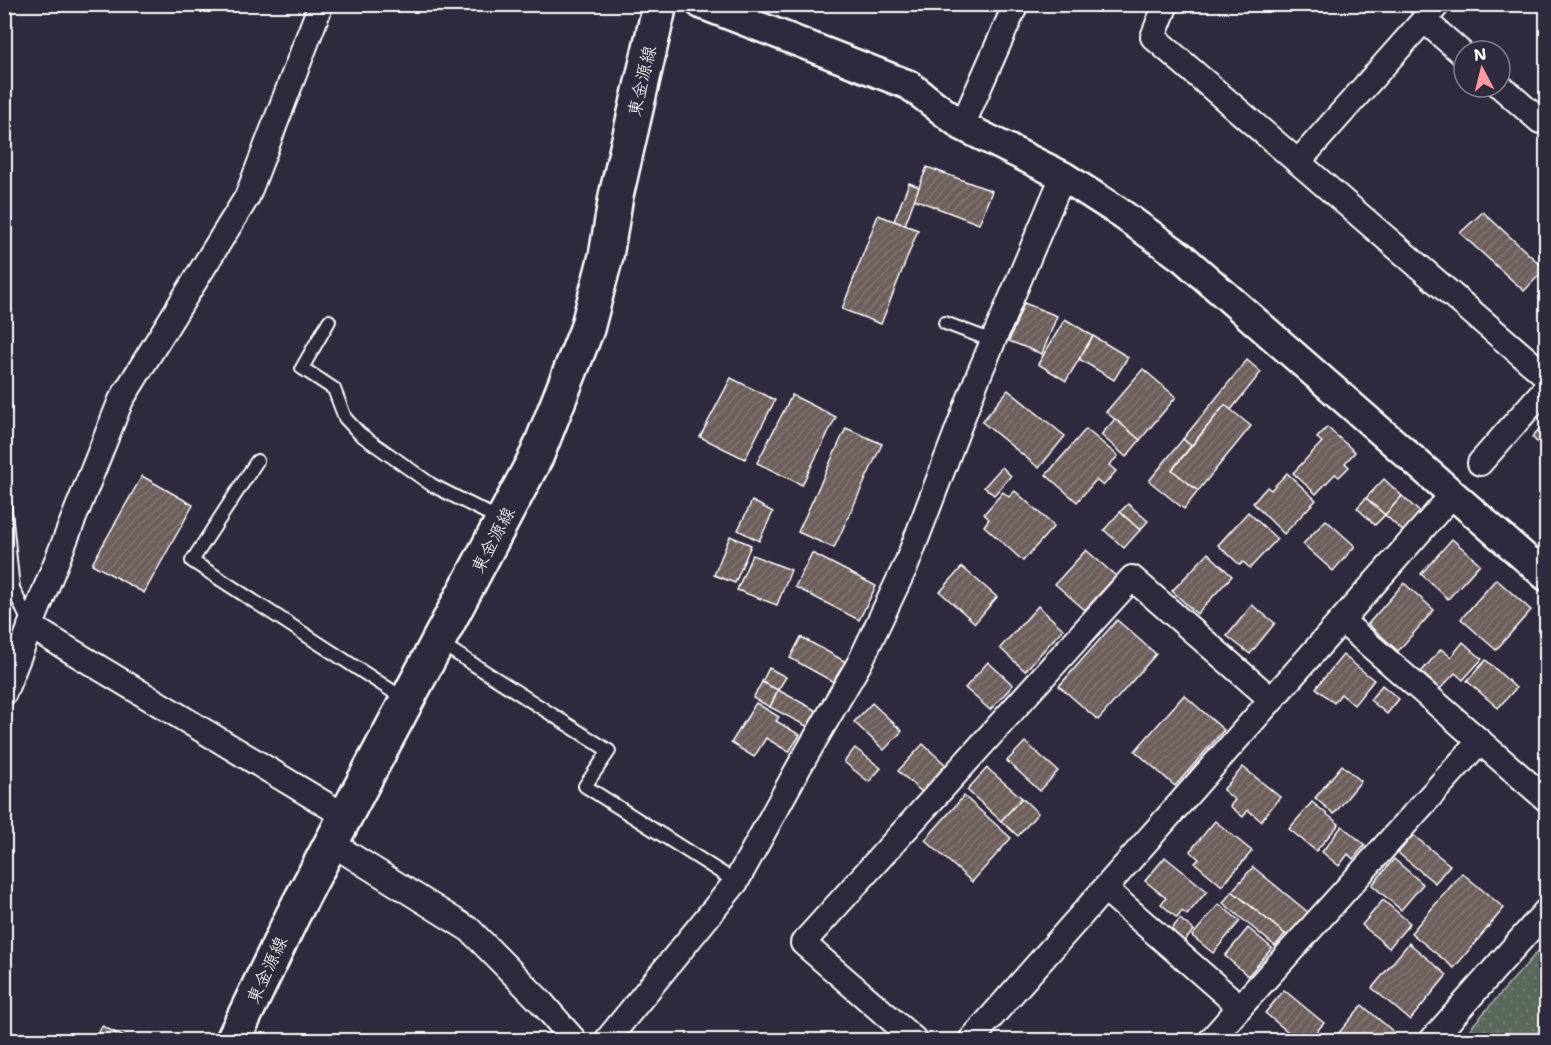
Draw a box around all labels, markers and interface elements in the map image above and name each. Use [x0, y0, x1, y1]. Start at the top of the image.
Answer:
north arrow [1452, 39, 1512, 99]
street label: 東金源線 [622, 43, 662, 119]
text: N [1473, 43, 1488, 66]
street label: 東金源線 [466, 503, 520, 577]
street label: 東金源線 [241, 932, 293, 1008]

